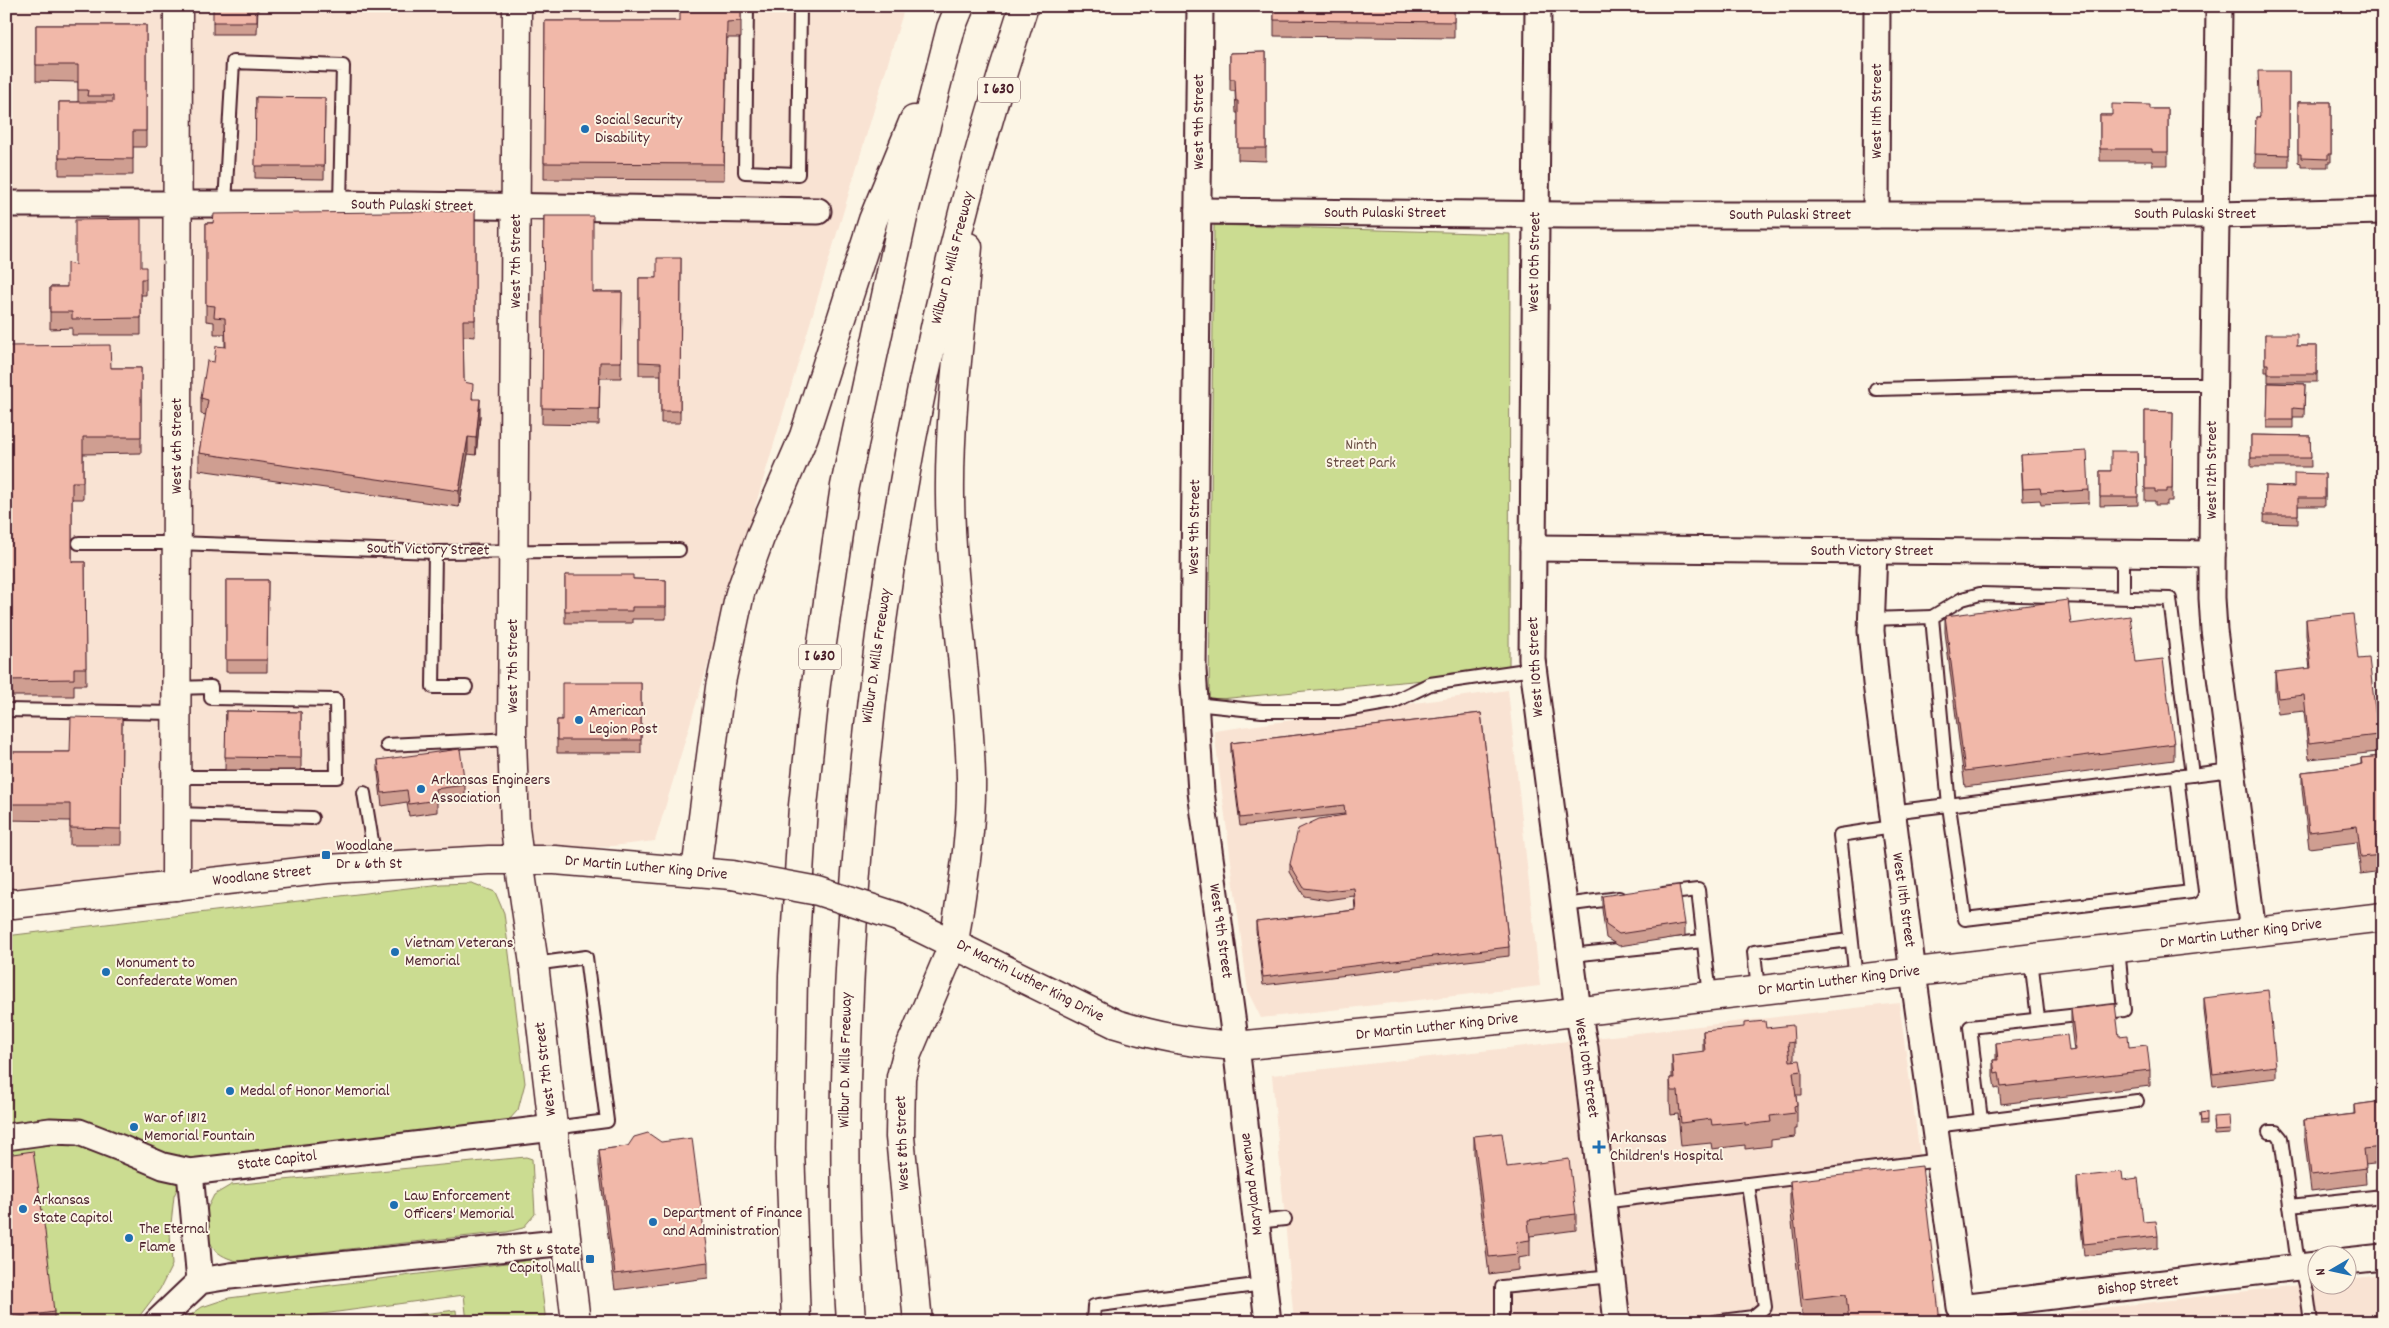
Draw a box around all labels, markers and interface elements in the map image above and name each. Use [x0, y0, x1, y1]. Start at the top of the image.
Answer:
street label: West 11th Street [1866, 63, 1889, 159]
street label: West 9th Street [1188, 74, 1211, 170]
road number: I 630 [978, 78, 1020, 102]
place label: Social Security Disability [595, 109, 683, 150]
marker: Social Security Disability [579, 123, 591, 135]
street label: Wilbur D. Mills Freeway [925, 189, 981, 327]
street label: South Pulaski Street [351, 193, 473, 219]
street label: South Pulaski Street [1324, 202, 1446, 225]
street label: South Pulaski Street [2134, 203, 2256, 226]
street label: South Pulaski Street [1729, 204, 1851, 227]
street label: West 10th Street [1523, 211, 1547, 312]
street label: West 7th Street [505, 214, 528, 308]
street label: West 6th Street [166, 398, 189, 494]
street label: West 12th Street [2201, 421, 2224, 519]
park label: Ninth Street Park [1326, 434, 1396, 475]
street label: West 9th Street [1183, 479, 1207, 575]
street label: South Victory Street [366, 537, 490, 563]
street label: South Victory Street [1810, 540, 1934, 563]
street label: Wilbur D. Mills Freeway [856, 587, 898, 725]
street label: West 10th Street [1522, 616, 1550, 718]
street label: West 7th Street [502, 619, 525, 713]
road number: I 630 [799, 644, 841, 670]
place label: American Legion Post [589, 700, 658, 741]
marker: American Legion Post [573, 714, 585, 726]
place label: Arkansas Engineers Association [431, 769, 551, 810]
marker: Arkansas Engineers Association [415, 783, 427, 795]
place label: Woodlane Dr & 6th St [336, 835, 402, 876]
marker: Woodlane Dr & 6th St [320, 849, 332, 861]
street label: Dr Martin Luther King Drive [564, 849, 728, 887]
street label: West 11th Street [1885, 851, 1921, 949]
street label: Woodlane Street [211, 859, 313, 893]
street label: West 9th Street [1202, 882, 1238, 980]
street label: Dr Martin Luther King Drive [2159, 913, 2323, 955]
place label: Vietnam Veterans Memorial [405, 932, 514, 973]
street label: Dr Martin Luther King Drive [952, 934, 1108, 1028]
marker: Vietnam Veterans Memorial [389, 946, 401, 958]
place label: Monument to Confederate Women [116, 952, 237, 993]
street label: Dr Martin Luther King Drive [1757, 960, 1921, 1002]
marker: Monument to Confederate Women [100, 966, 112, 978]
street label: Wilbur D. Mills Freeway [833, 991, 859, 1128]
street label: Dr Martin Luther King Drive [1355, 1007, 1519, 1047]
street label: West 10th Street [1568, 1017, 1604, 1119]
street label: West 7th Street [529, 1021, 563, 1117]
place label: Medal of Honor Memorial [240, 1080, 390, 1103]
marker: Medal of Honor Memorial [224, 1085, 236, 1097]
street label: West 8th Street [890, 1095, 916, 1191]
place label: War of 1812 Memorial Fountain [144, 1107, 255, 1148]
marker: War of 1812 Memorial Fountain [128, 1121, 140, 1133]
place label: Arkansas Children's Hospital [1610, 1127, 1723, 1168]
street label: Maryland Avenue [1234, 1132, 1270, 1236]
marker: Arkansas Children's Hospital [1592, 1140, 1606, 1154]
street label: State Capitol [236, 1145, 318, 1177]
place label: Law Enforcement Officers' Memorial [404, 1185, 514, 1226]
place label: Arkansas State Capitol [33, 1189, 113, 1230]
marker: Law Enforcement Officers' Memorial [388, 1199, 400, 1211]
place label: Department of Finance and Administration [663, 1202, 802, 1243]
marker: Arkansas State Capitol [17, 1203, 29, 1215]
marker: Department of Finance and Administration [647, 1216, 659, 1228]
place label: The Eternal Flame [139, 1218, 208, 1259]
marker: The Eternal Flame [123, 1232, 135, 1244]
place label: 7th St & State Capitol Mall [496, 1239, 580, 1280]
north arrow [2306, 1246, 2356, 1296]
marker: 7th St & State Capitol Mall [584, 1253, 596, 1265]
text: N [2311, 1267, 2332, 1277]
street label: Bishop Street [2096, 1270, 2180, 1302]

